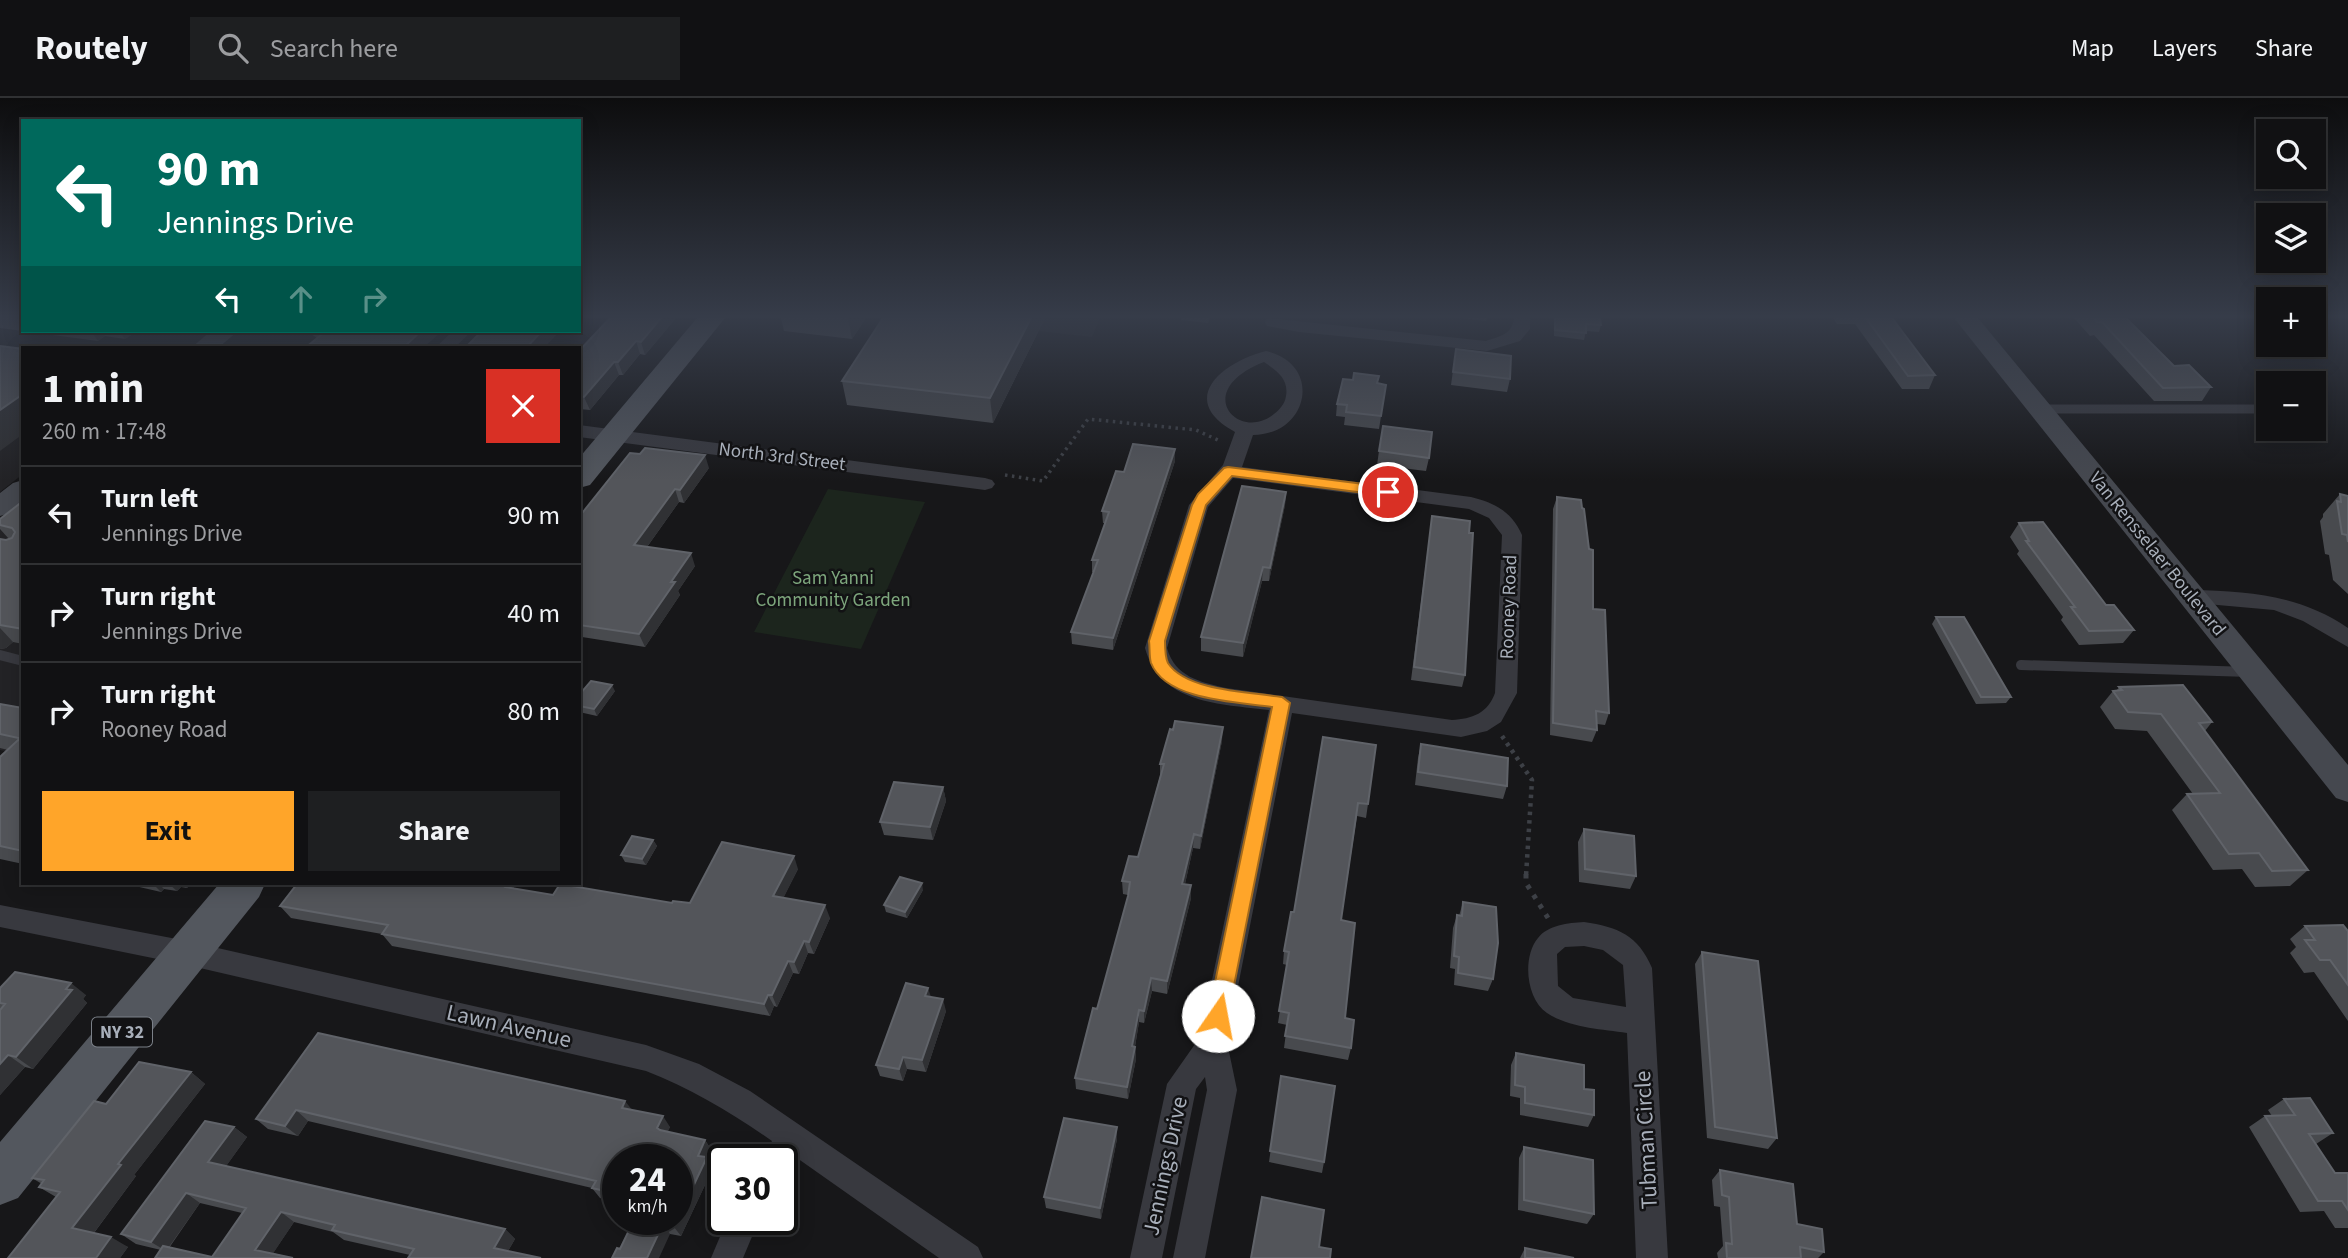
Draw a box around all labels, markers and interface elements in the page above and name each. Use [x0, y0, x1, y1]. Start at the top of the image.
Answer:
search box [190, 17, 680, 80]
text: Routely [35, 25, 148, 72]
icon: search [214, 29, 252, 67]
text: Search here [270, 30, 398, 67]
text: Map [2071, 31, 2114, 66]
text: Layers [2152, 31, 2217, 66]
text: Share [2255, 31, 2313, 66]
map controls [2256, 119, 2326, 441]
button: search [2256, 119, 2326, 189]
text: 90 m [157, 135, 261, 205]
icon: left [42, 147, 133, 238]
text: Jennings Drive [157, 200, 354, 246]
button: layers [2256, 203, 2326, 273]
icon: left [209, 280, 247, 318]
icon: ahead [282, 280, 320, 318]
icon: right [355, 280, 393, 318]
button: + [2256, 287, 2326, 357]
text: 1 min [42, 359, 144, 419]
button: close [486, 369, 560, 443]
button: − [2256, 371, 2326, 441]
text: 260 m · 17:48 [42, 415, 166, 448]
street label: North 3rd Street [717, 436, 848, 478]
pin [1358, 462, 1418, 522]
street label: Van Rensselaer Boulevard [2082, 466, 2232, 642]
icon: arrive [1369, 473, 1407, 511]
text: Turn left [101, 480, 198, 517]
icon: left [42, 496, 80, 534]
text: 90 m [507, 497, 560, 534]
text: Jennings Drive [101, 517, 243, 550]
street label: Rooney Road [1494, 554, 1524, 660]
park label: Sam Yanni Community Garden [755, 565, 911, 614]
text: Turn right [101, 578, 216, 615]
icon: right [42, 594, 80, 632]
text: 40 m [507, 595, 560, 632]
text: Jennings Drive [101, 615, 243, 648]
text: Turn right [101, 676, 216, 713]
icon: right [42, 692, 80, 730]
text: 80 m [507, 693, 560, 730]
text: Rooney Road [101, 713, 228, 746]
button: Exit [42, 791, 294, 871]
button: Share [308, 791, 560, 871]
position arrow [1181, 979, 1255, 1053]
street label: Lawn Avenue [443, 996, 575, 1056]
road number: NY 32 [92, 1017, 152, 1046]
street label: Tubman Circle [1626, 1070, 1666, 1210]
street label: Jennings Drive [1134, 1093, 1196, 1239]
speed limit sign: 30 [707, 1144, 798, 1235]
text: 24 [629, 1155, 666, 1205]
text: km/h [628, 1194, 667, 1219]

